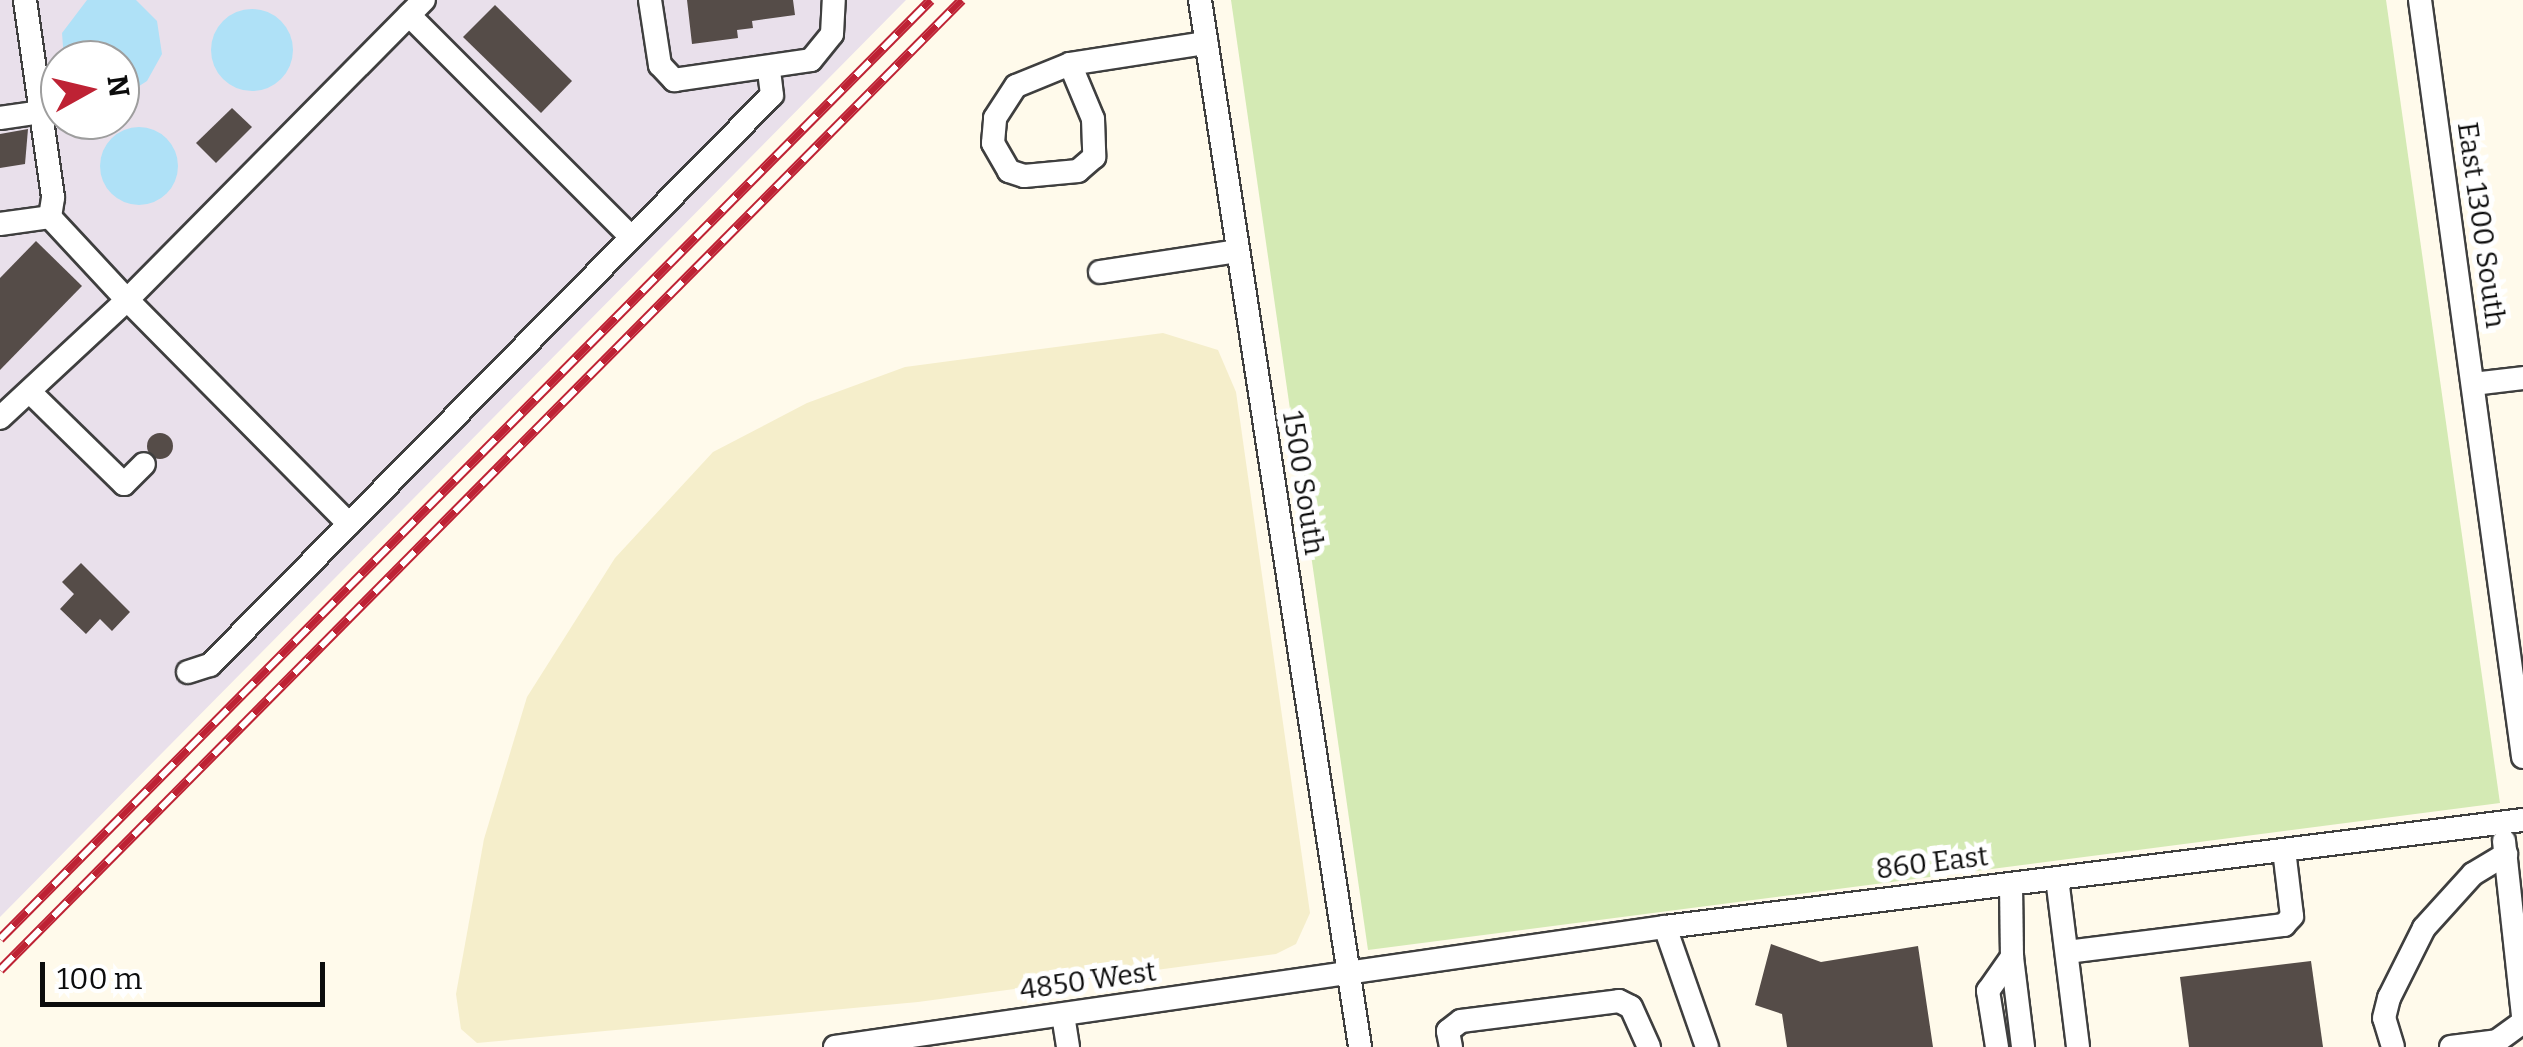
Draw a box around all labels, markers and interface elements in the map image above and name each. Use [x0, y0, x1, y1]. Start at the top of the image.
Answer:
north arrow [40, 40, 140, 140]
text: N [100, 73, 136, 99]
street label: East 1300 South [2450, 120, 2512, 330]
street label: 1500 South [1275, 409, 1331, 557]
street label: 860 East [1874, 839, 1990, 887]
scale bar [45, 942, 330, 1004]
street label: 4850 West [1018, 955, 1158, 1007]
text: 100 m [57, 961, 142, 997]

